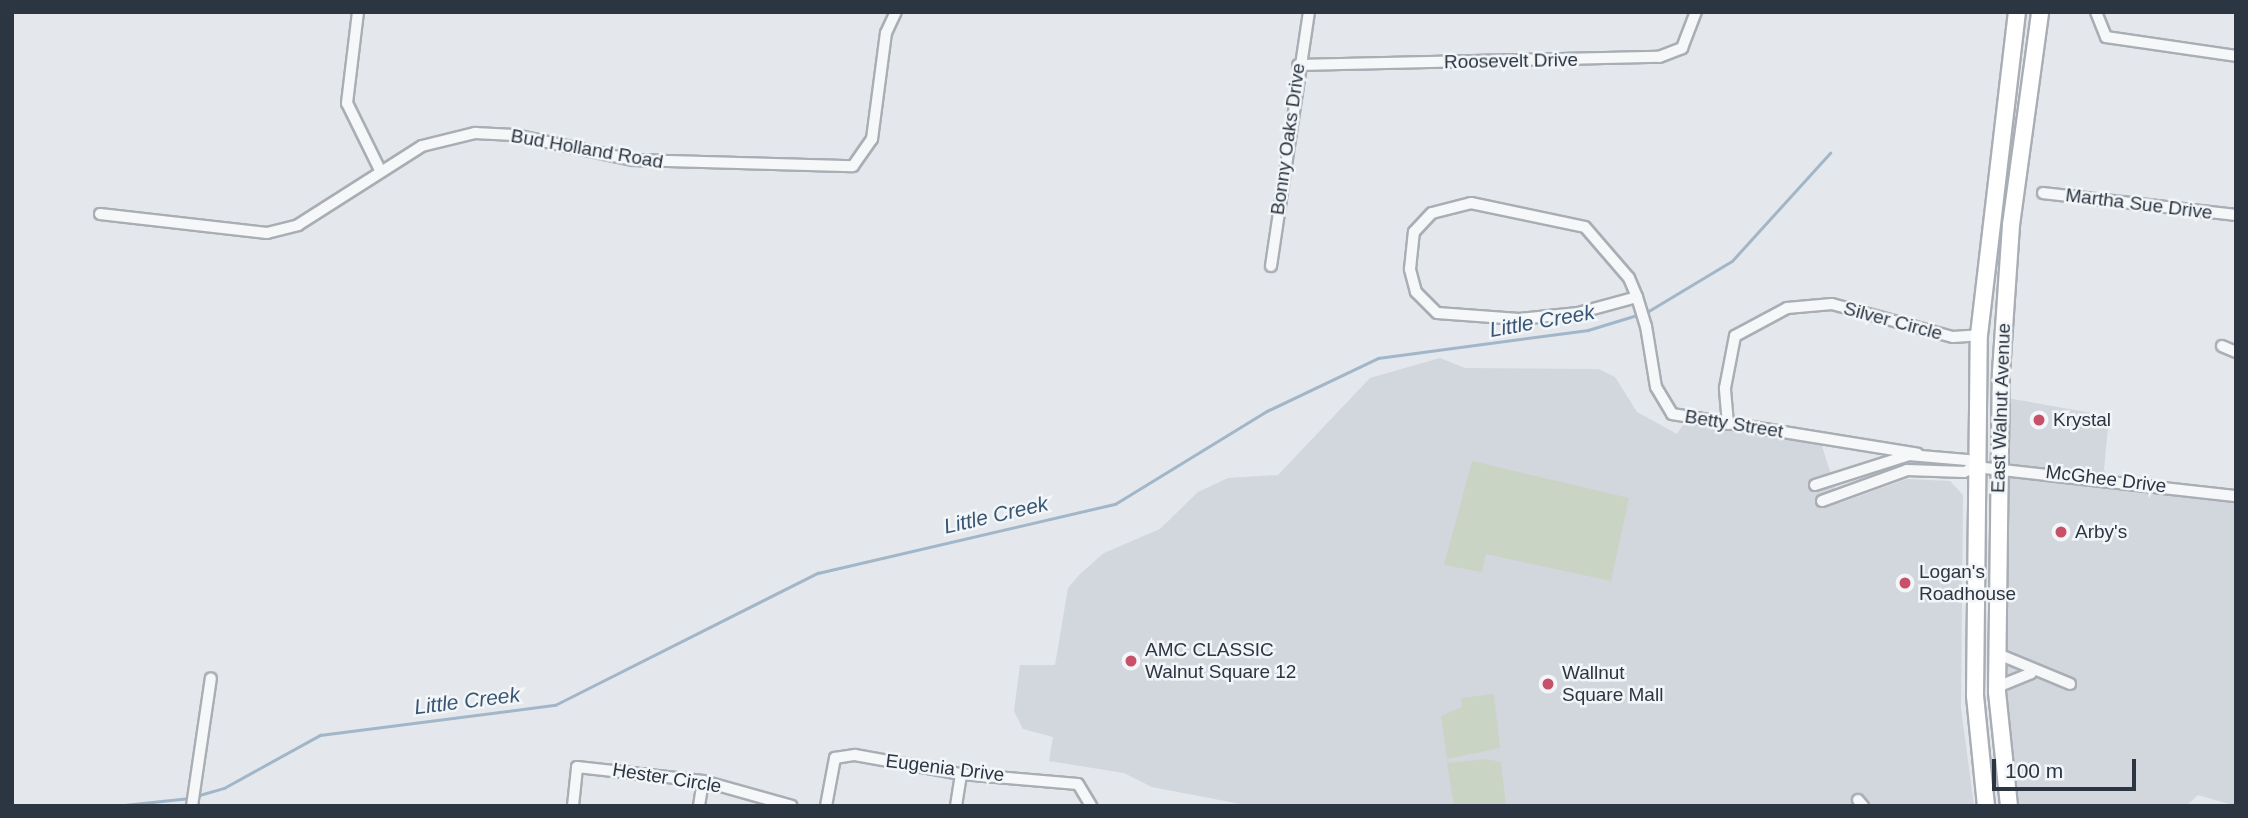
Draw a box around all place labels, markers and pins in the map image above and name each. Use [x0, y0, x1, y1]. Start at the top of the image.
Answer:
place label: Krystal [2053, 409, 2111, 431]
marker: Krystal [2031, 412, 2047, 428]
place label: Arby's [2075, 521, 2127, 543]
marker: Arby's [2053, 524, 2069, 540]
place label: Logan's Roadhouse [1919, 561, 2016, 605]
marker: Logan's Roadhouse [1897, 575, 1913, 591]
place label: AMC CLASSIC Walnut Square 12 [1145, 639, 1296, 683]
marker: AMC CLASSIC Walnut Square 12 [1123, 653, 1139, 669]
place label: Wallnut Square Mall [1562, 662, 1663, 706]
marker: Wallnut Square Mall [1540, 676, 1556, 692]

